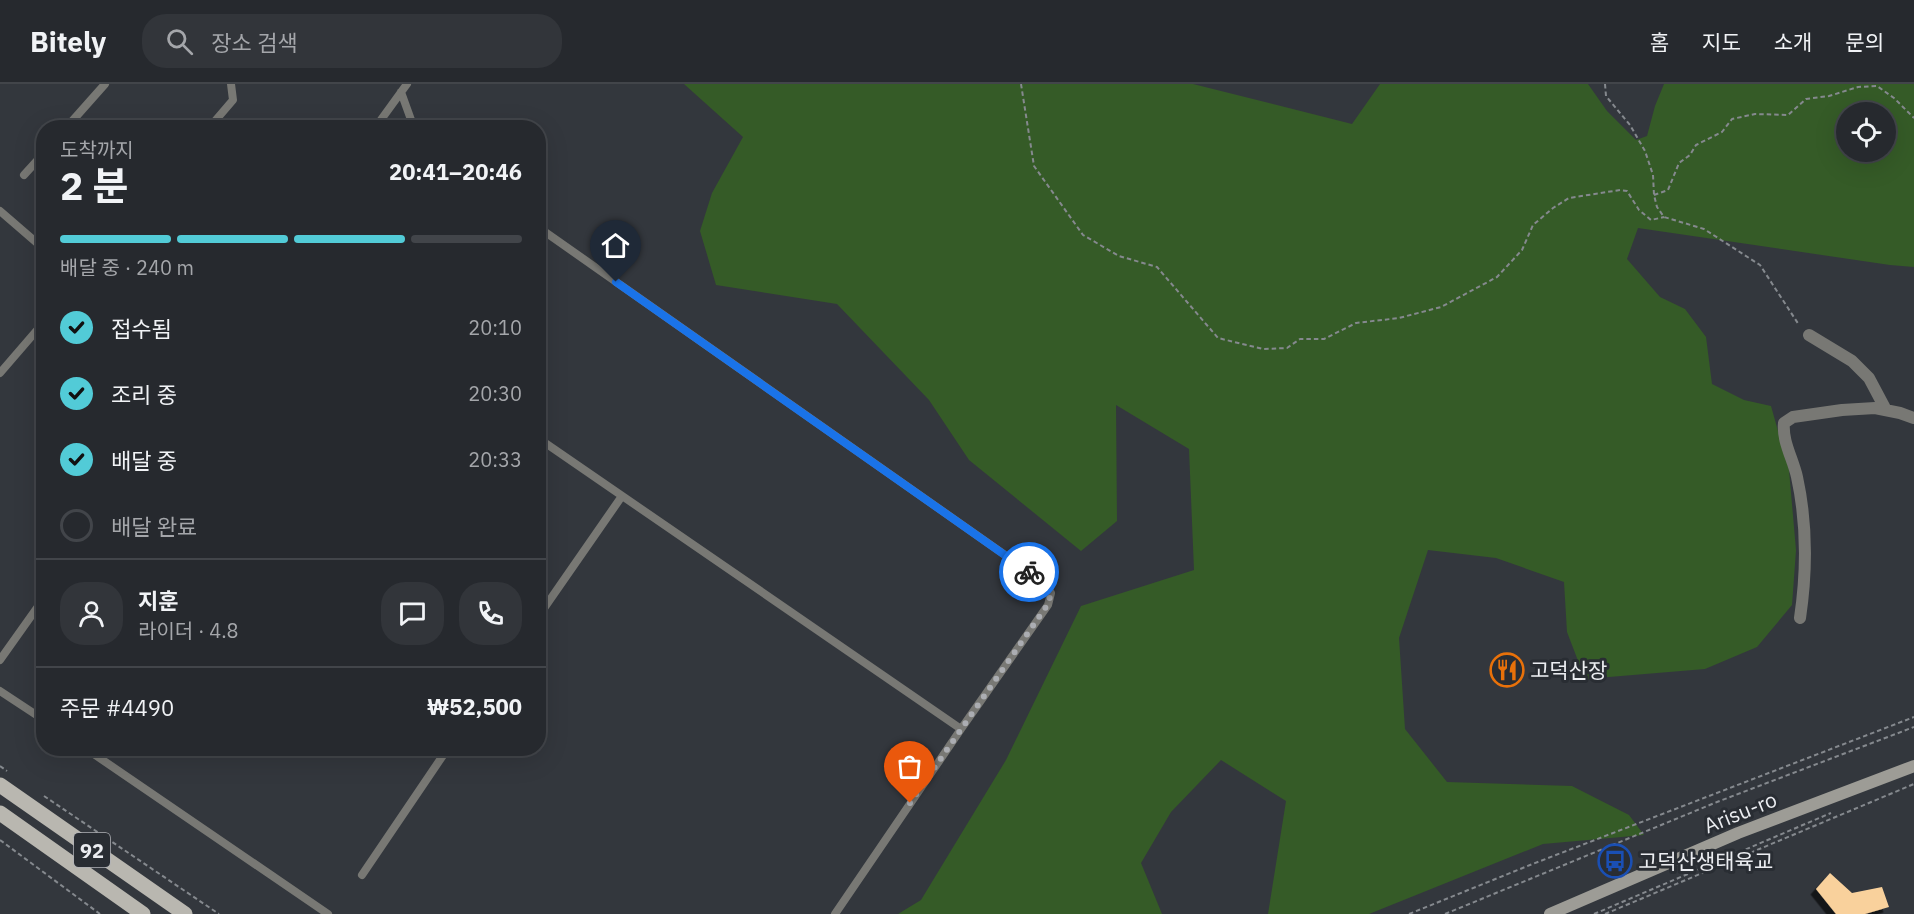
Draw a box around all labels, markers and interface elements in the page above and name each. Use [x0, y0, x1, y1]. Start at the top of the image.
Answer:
search box [142, 14, 562, 68]
text: Bitely [30, 23, 106, 60]
icon: search [163, 25, 196, 58]
text: 장소 검색 [211, 28, 297, 57]
text: 홈 [1650, 28, 1669, 56]
text: 지도 [1702, 28, 1741, 56]
text: 소개 [1774, 28, 1812, 56]
text: 문의 [1845, 28, 1884, 56]
map controls [1836, 102, 1896, 162]
button: locate [1836, 102, 1896, 162]
text: 도착까지 [60, 136, 134, 163]
text: 20:41–20:46 [389, 157, 522, 186]
text: 2 분 [60, 160, 128, 211]
pin [590, 220, 641, 282]
icon: home [599, 229, 632, 262]
text: 배달 중 · 240 m [60, 254, 194, 281]
icon: check [60, 311, 93, 344]
text: 접수됨 [111, 314, 172, 343]
text: 20:10 [468, 314, 522, 341]
icon: check [60, 377, 93, 410]
text: 조리 중 [111, 380, 177, 409]
text: 20:30 [468, 380, 522, 407]
icon: check [60, 443, 93, 476]
text: 배달 중 [111, 446, 177, 475]
text: 20:33 [468, 446, 522, 473]
text: 배달 완료 [111, 512, 197, 541]
courier [999, 542, 1059, 602]
icon: bike [1013, 556, 1046, 589]
button: person [60, 582, 123, 645]
button: chat [381, 582, 444, 645]
button: phone [459, 582, 522, 645]
text: 지훈 [138, 586, 178, 615]
text: 라이더 · 4.8 [138, 617, 239, 644]
restaurant icon: 고덕산장 [1489, 652, 1525, 688]
place label: 고덕산장 [1530, 656, 1607, 684]
text: ₩52,500 [427, 692, 522, 721]
text: 주문 #4490 [60, 693, 174, 722]
pin [884, 741, 935, 803]
icon: bag [893, 750, 926, 783]
street label: Arisu-ro [1699, 785, 1781, 839]
road number: 92 [74, 833, 110, 867]
bus stop icon: 고덕산생태육교 [1597, 843, 1633, 879]
place label: 고덕산생태육교 [1638, 847, 1773, 875]

